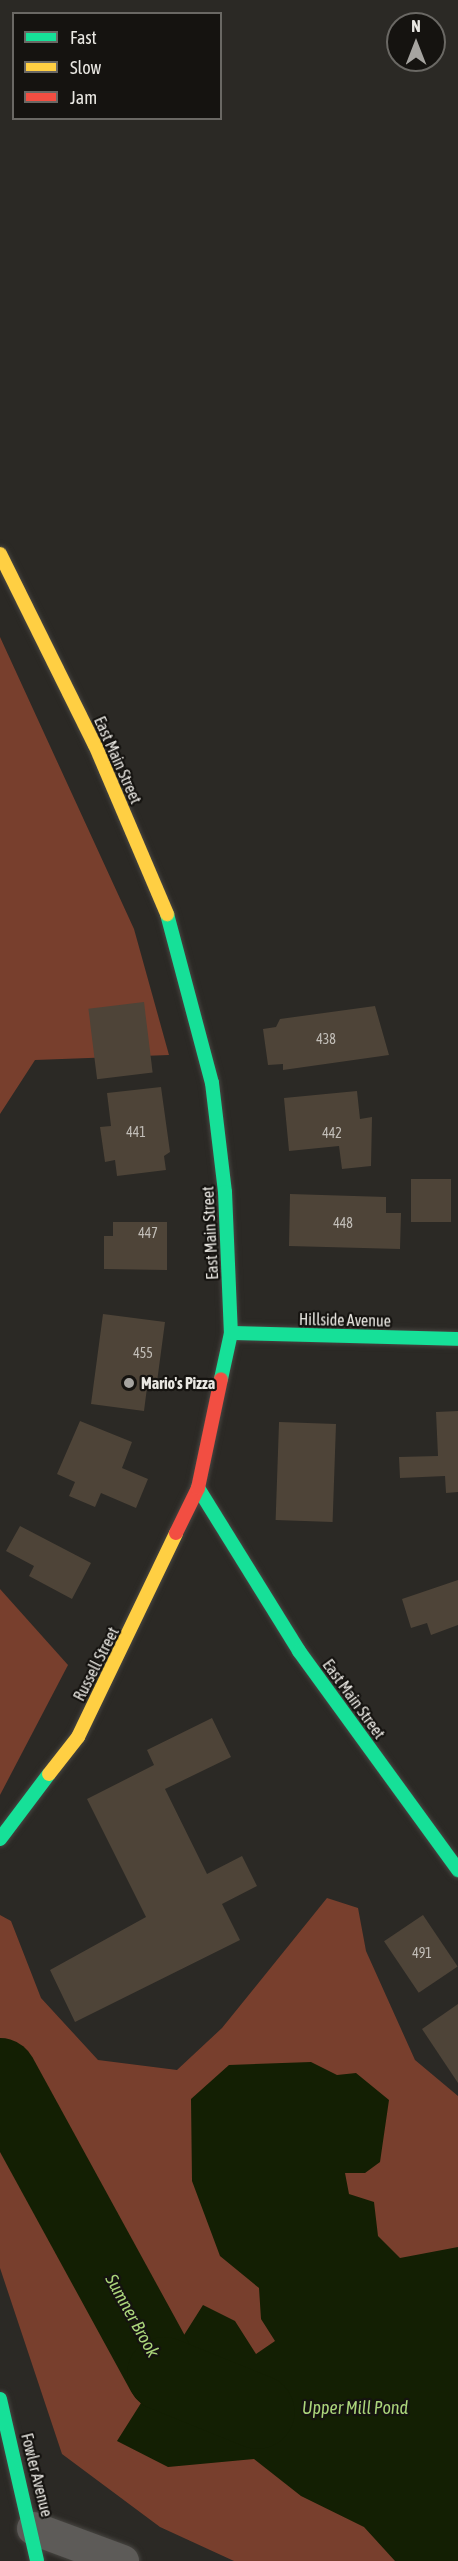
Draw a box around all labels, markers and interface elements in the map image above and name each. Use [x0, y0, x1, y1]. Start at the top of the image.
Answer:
legend [12, 12, 222, 120]
north arrow [386, 12, 446, 72]
text: N [411, 17, 421, 35]
text: Fast [70, 27, 97, 48]
text: Slow [70, 57, 101, 78]
text: Jam [70, 87, 97, 108]
street label: East Main Street [90, 713, 146, 807]
house number: 438 [316, 1031, 336, 1047]
house number: 441 [126, 1124, 146, 1140]
house number: 442 [322, 1125, 342, 1141]
street label: East Main Street [198, 1186, 222, 1280]
house number: 448 [333, 1215, 353, 1231]
house number: 447 [138, 1225, 158, 1241]
street label: Hillside Avenue [299, 1310, 391, 1330]
house number: 455 [133, 1345, 153, 1361]
place label: Mario's Pizza [141, 1373, 215, 1393]
marker: Mario's Pizza [122, 1376, 136, 1390]
street label: Russell Street [69, 1624, 123, 1704]
street label: East Main Street [319, 1655, 389, 1743]
house number: 491 [412, 1945, 432, 1961]
water label: Sumner Brook [100, 2271, 164, 2361]
water label: Upper Mill Pond [302, 2397, 408, 2419]
street label: Fowler Avenue [17, 2431, 57, 2519]

